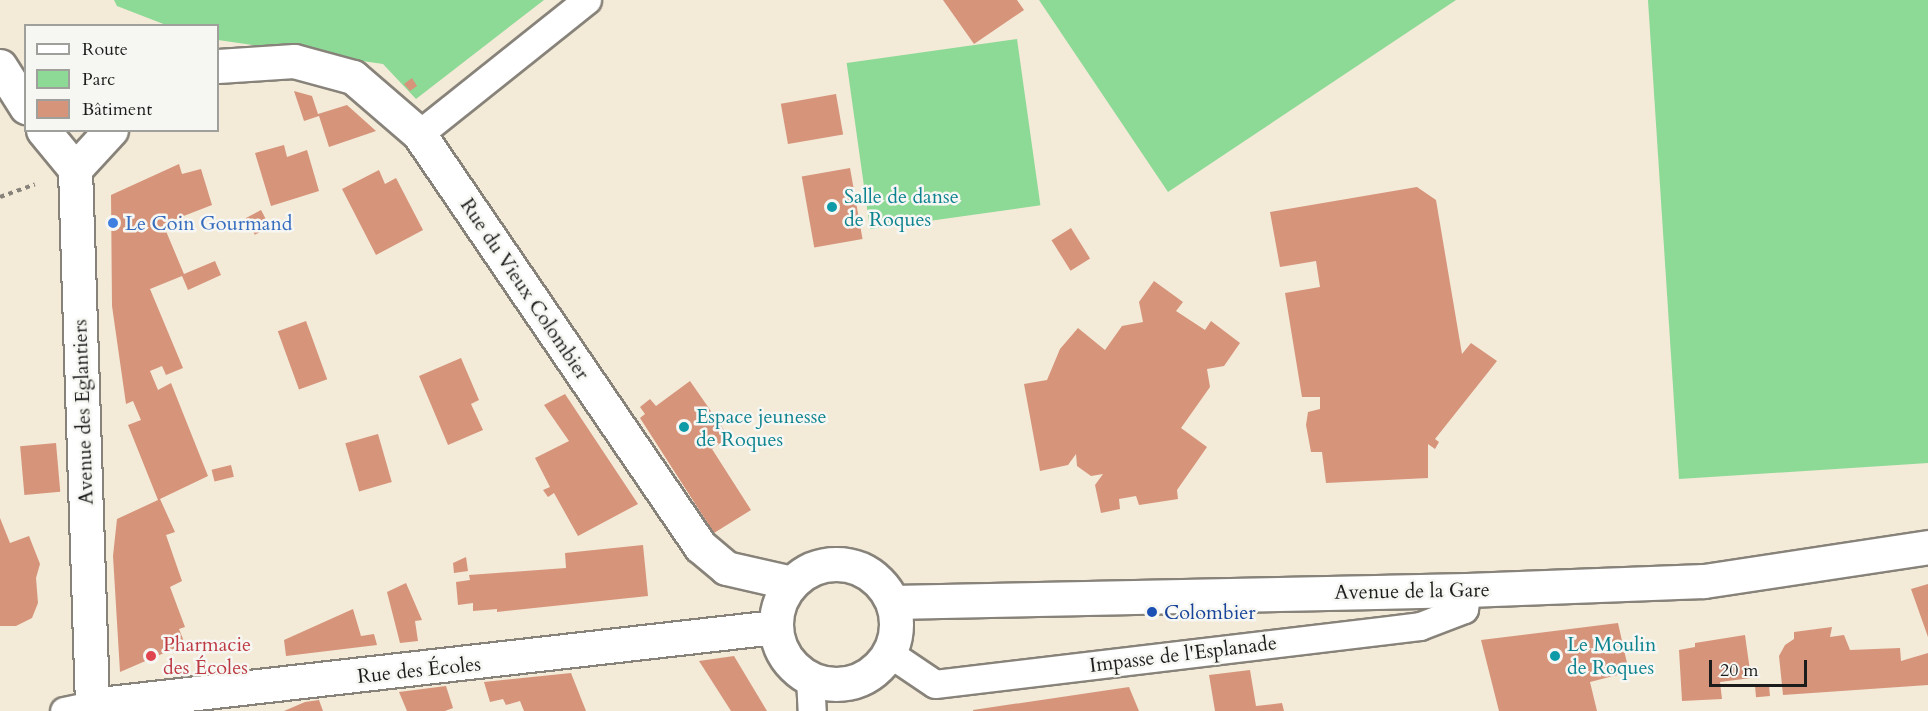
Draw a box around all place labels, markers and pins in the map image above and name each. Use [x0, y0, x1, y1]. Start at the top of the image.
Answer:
place label: Salle de danse de Roques [844, 184, 959, 231]
marker: Salle de danse de Roques [825, 200, 839, 214]
place label: Le Coin Gourmand [125, 211, 292, 235]
marker: Le Coin Gourmand [106, 216, 120, 230]
place label: Espace jeunesse de Roques [696, 404, 826, 451]
marker: Espace jeunesse de Roques [677, 420, 691, 434]
place label: Colombier [1164, 600, 1256, 624]
marker: Colombier [1145, 605, 1159, 619]
place label: Pharmacie des Écoles [163, 632, 251, 679]
place label: Le Moulin de Roques [1567, 632, 1656, 679]
marker: Pharmacie des Écoles [144, 649, 158, 663]
marker: Le Moulin de Roques [1548, 649, 1562, 663]

